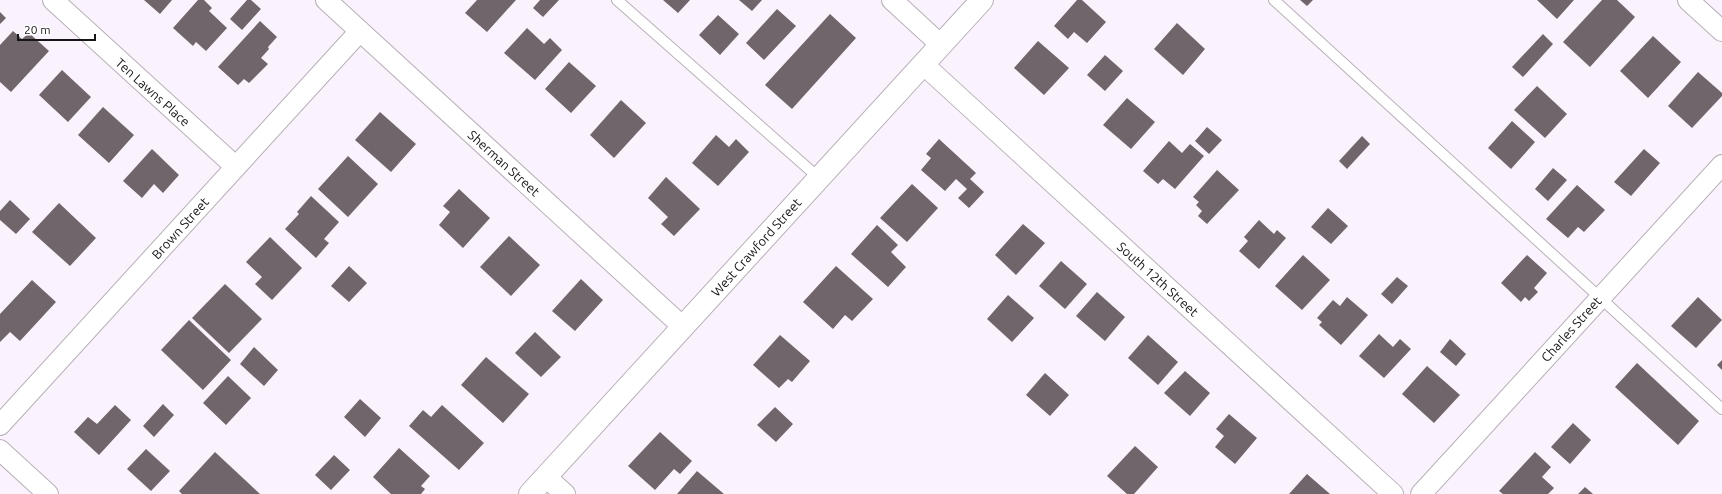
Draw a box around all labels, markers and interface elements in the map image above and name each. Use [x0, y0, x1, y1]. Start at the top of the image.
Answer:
scale bar [18, 16, 95, 42]
text: 20 m [24, 23, 51, 36]
street label: Ten Lawns Place [113, 55, 193, 129]
street label: Sherman Street [466, 127, 542, 199]
street label: Brown Street [149, 195, 211, 261]
street label: West Crawford Street [708, 195, 804, 299]
street label: South 12th Street [1115, 239, 1201, 319]
street label: Charles Street [1538, 294, 1604, 364]

